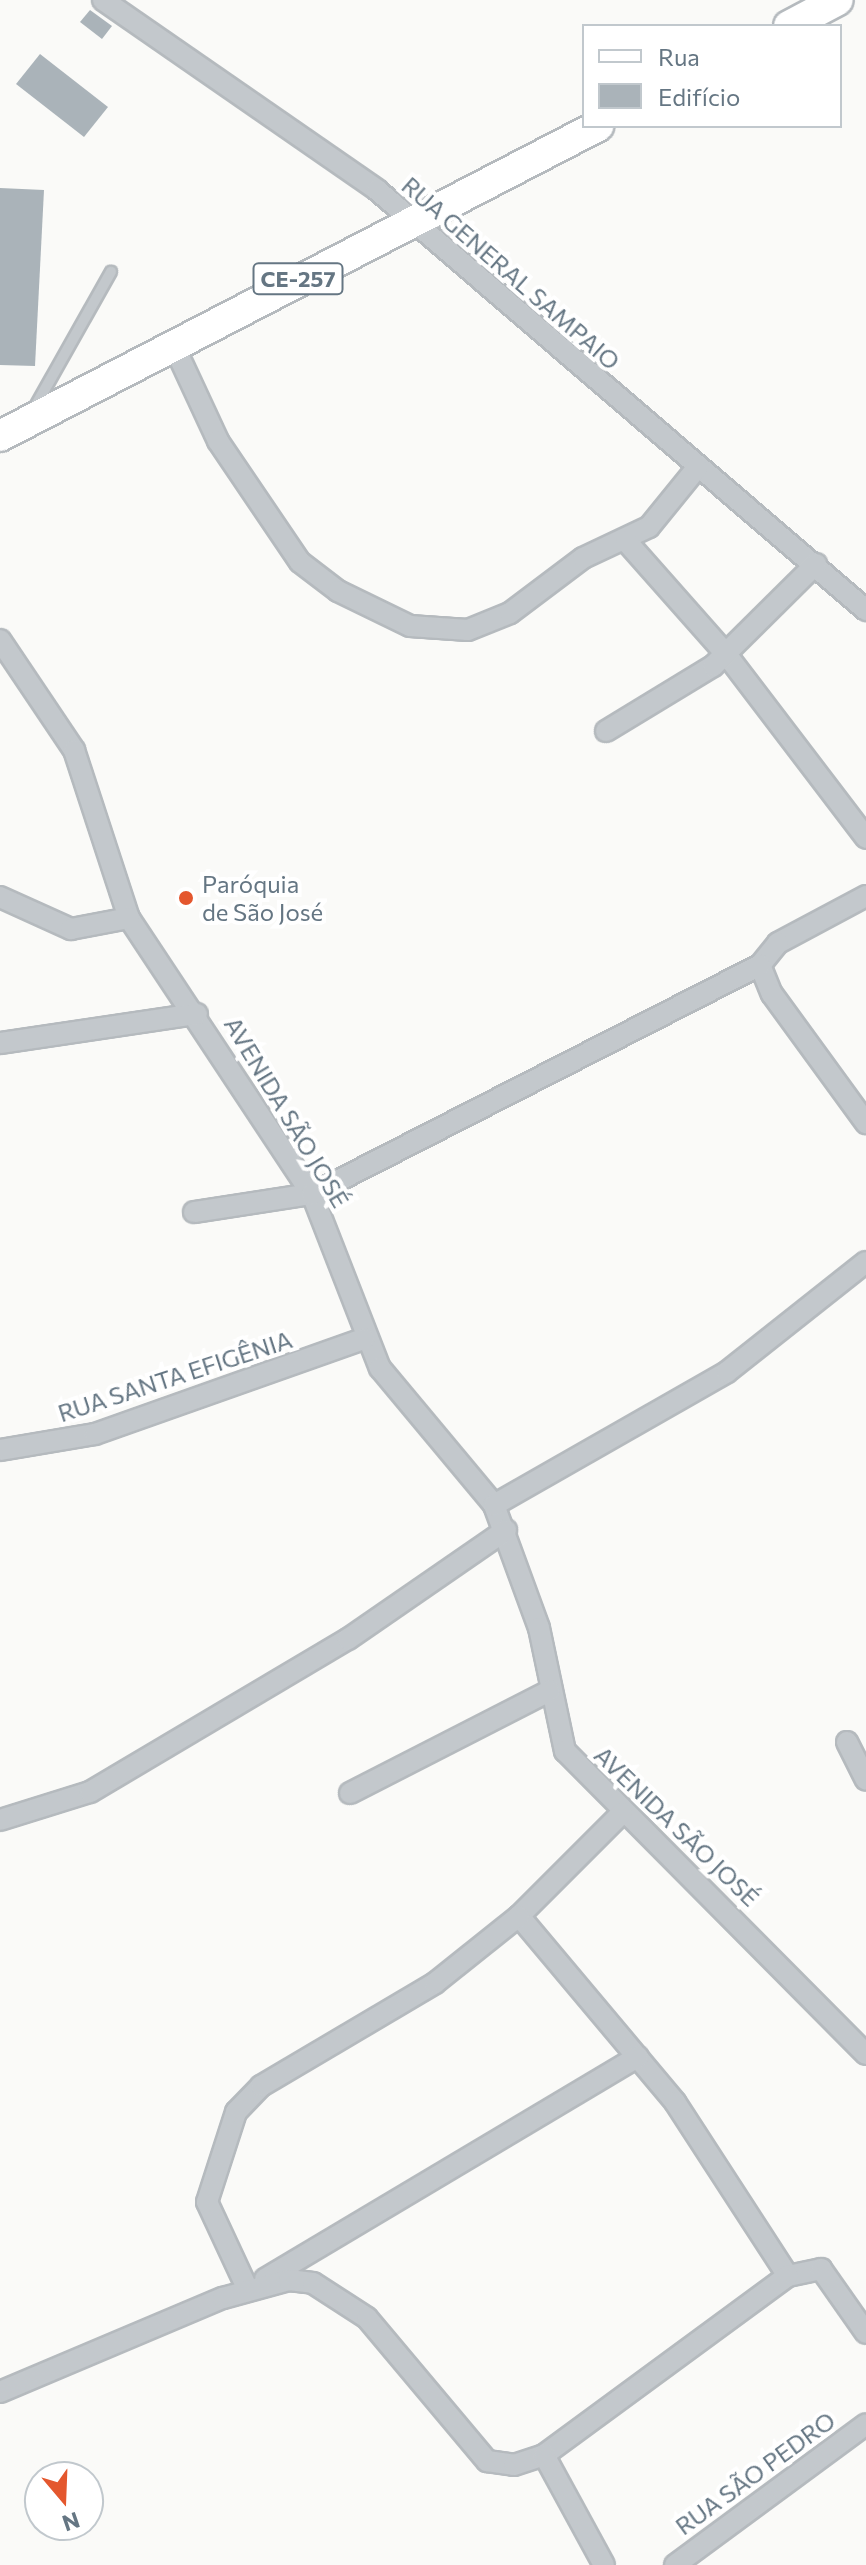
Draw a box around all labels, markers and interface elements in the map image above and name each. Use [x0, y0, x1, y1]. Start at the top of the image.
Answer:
legend [582, 24, 842, 128]
text: Rua [658, 42, 700, 71]
text: Edifício [658, 82, 740, 111]
street label: RUA GENERAL SAMPAIO [396, 171, 626, 375]
road number: CE-257 [252, 261, 344, 297]
place label: Paróquia de São José [202, 870, 323, 926]
marker: Paróquia de São José [177, 889, 195, 907]
street label: AVENIDA SÃO JOSÉ [219, 1011, 355, 1213]
street label: RUA SANTA EFIGÊNIA [54, 1325, 296, 1427]
street label: AVENIDA SÃO JOSÉ [589, 1740, 765, 1912]
street label: RUA SÃO PEDRO [670, 2406, 840, 2540]
north arrow [24, 2461, 104, 2541]
text: N [59, 2507, 84, 2538]

